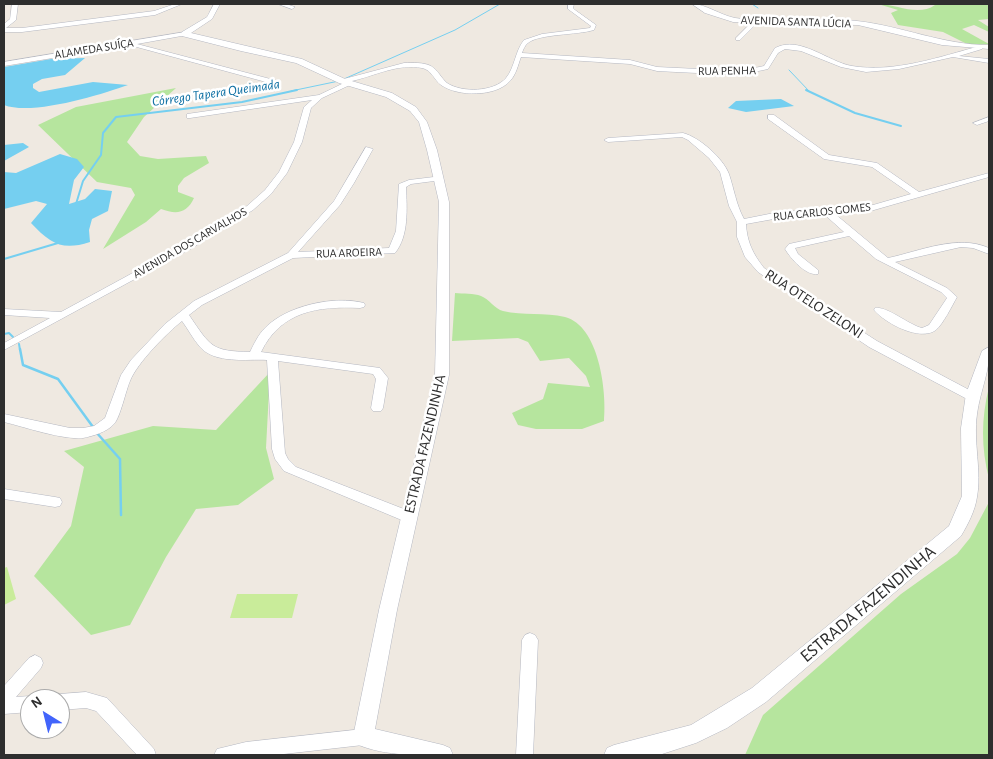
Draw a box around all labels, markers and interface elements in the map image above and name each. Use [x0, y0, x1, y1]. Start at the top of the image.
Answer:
street label: AVENIDA SANTA LÚCIA [740, 13, 852, 31]
street label: ALAMEDA SUÍÇA [53, 36, 135, 62]
street label: RUA PENHA [698, 63, 756, 79]
water label: Córrego Tapera Queimada [151, 76, 281, 110]
street label: RUA CARLOS GOMES [772, 200, 872, 224]
street label: AVENIDA DOS CARVALHOS [130, 204, 250, 282]
street label: RUA AROEIRA [316, 245, 382, 261]
street label: RUA OTELO ZELONI [761, 265, 867, 343]
street label: ESTRADA FAZENDINHA [400, 373, 450, 515]
street label: ESTRADA FAZENDINHA [796, 541, 940, 667]
north arrow [20, 689, 70, 739]
text: N [29, 694, 45, 711]

